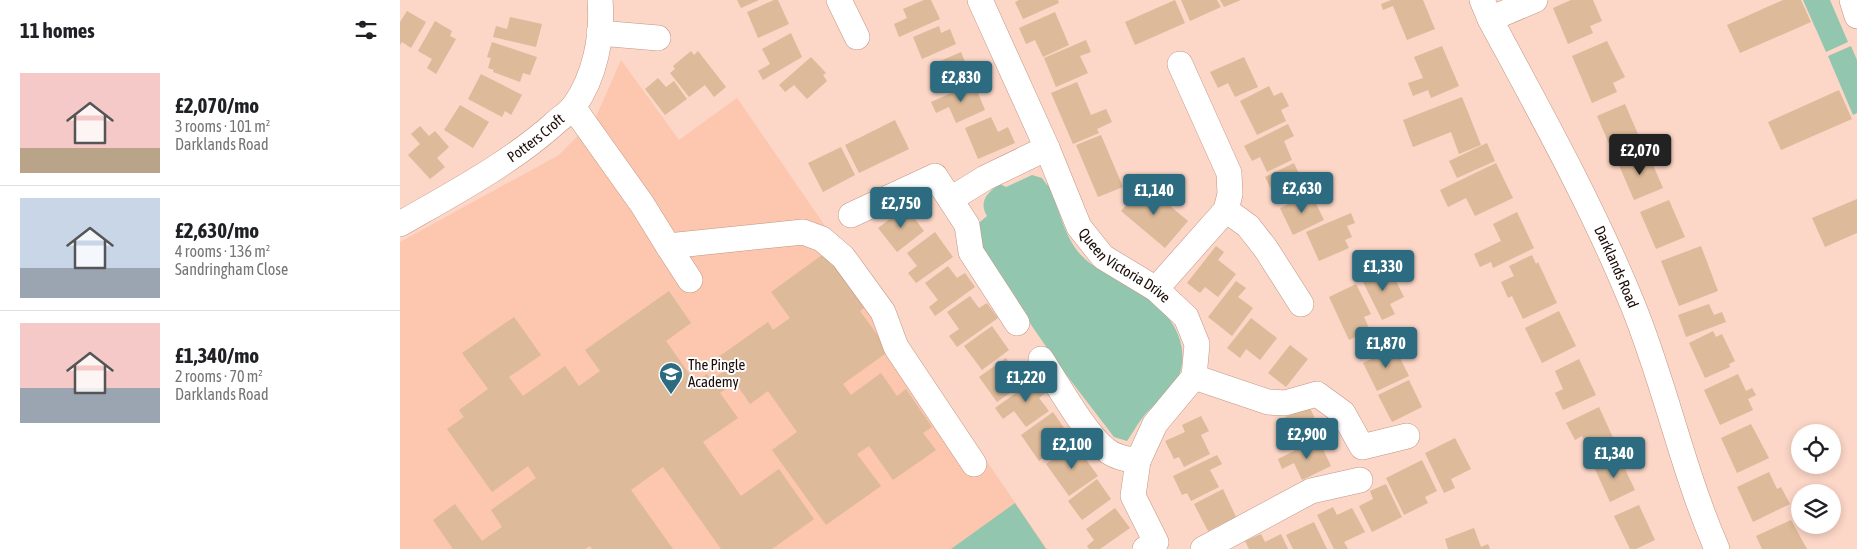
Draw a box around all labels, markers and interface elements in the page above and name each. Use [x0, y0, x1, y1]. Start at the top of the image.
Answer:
icon: filters [352, 16, 380, 44]
text: 11 homes [20, 18, 95, 42]
pin: £2,830 [920, 61, 1002, 103]
text: £2,830 [941, 68, 981, 86]
icon: home [60, 93, 120, 153]
text: £2,070/mo [175, 93, 259, 117]
street label: Potters Croft [504, 110, 567, 165]
text: 3 rooms · 101 m² [175, 117, 270, 135]
pin: £2,070 [1599, 134, 1681, 176]
text: Darklands Road [175, 135, 269, 153]
text: £2,070 [1620, 141, 1660, 159]
pin: £2,630 [1261, 172, 1343, 214]
pin: £1,140 [1113, 174, 1195, 216]
text: £2,630 [1282, 179, 1322, 197]
text: £1,140 [1134, 181, 1174, 199]
pin: £2,750 [860, 186, 942, 229]
text: £2,750 [881, 194, 921, 212]
icon: home [60, 218, 120, 278]
text: £2,630/mo [175, 218, 259, 242]
street label: Darklands Road [1591, 223, 1642, 310]
street label: Queen Victoria Drive [1075, 225, 1174, 306]
text: 4 rooms · 136 m² [175, 242, 270, 260]
pin: £1,330 [1342, 250, 1424, 292]
text: £1,330 [1363, 257, 1403, 275]
text: Sandringham Close [175, 260, 288, 278]
pin: £1,870 [1345, 326, 1427, 369]
text: £1,870 [1366, 334, 1406, 352]
icon: home [60, 343, 120, 403]
text: £1,340/mo [175, 343, 259, 367]
place label: The Pingle Academy [688, 356, 745, 390]
pin: £1,220 [985, 360, 1067, 403]
school or university icon: The Pingle Academy [658, 361, 684, 395]
text: 2 rooms · 70 m² [175, 367, 263, 385]
text: £1,220 [1006, 368, 1046, 386]
text: Darklands Road [175, 385, 269, 403]
pin: £2,900 [1266, 418, 1348, 460]
map controls [1791, 424, 1841, 534]
button: locate [1791, 424, 1841, 474]
text: £2,900 [1287, 425, 1327, 443]
pin: £2,100 [1031, 428, 1113, 470]
text: £2,100 [1052, 435, 1092, 453]
pin: £1,340 [1573, 436, 1655, 479]
text: £1,340 [1594, 444, 1634, 462]
button: layers [1791, 484, 1841, 534]

